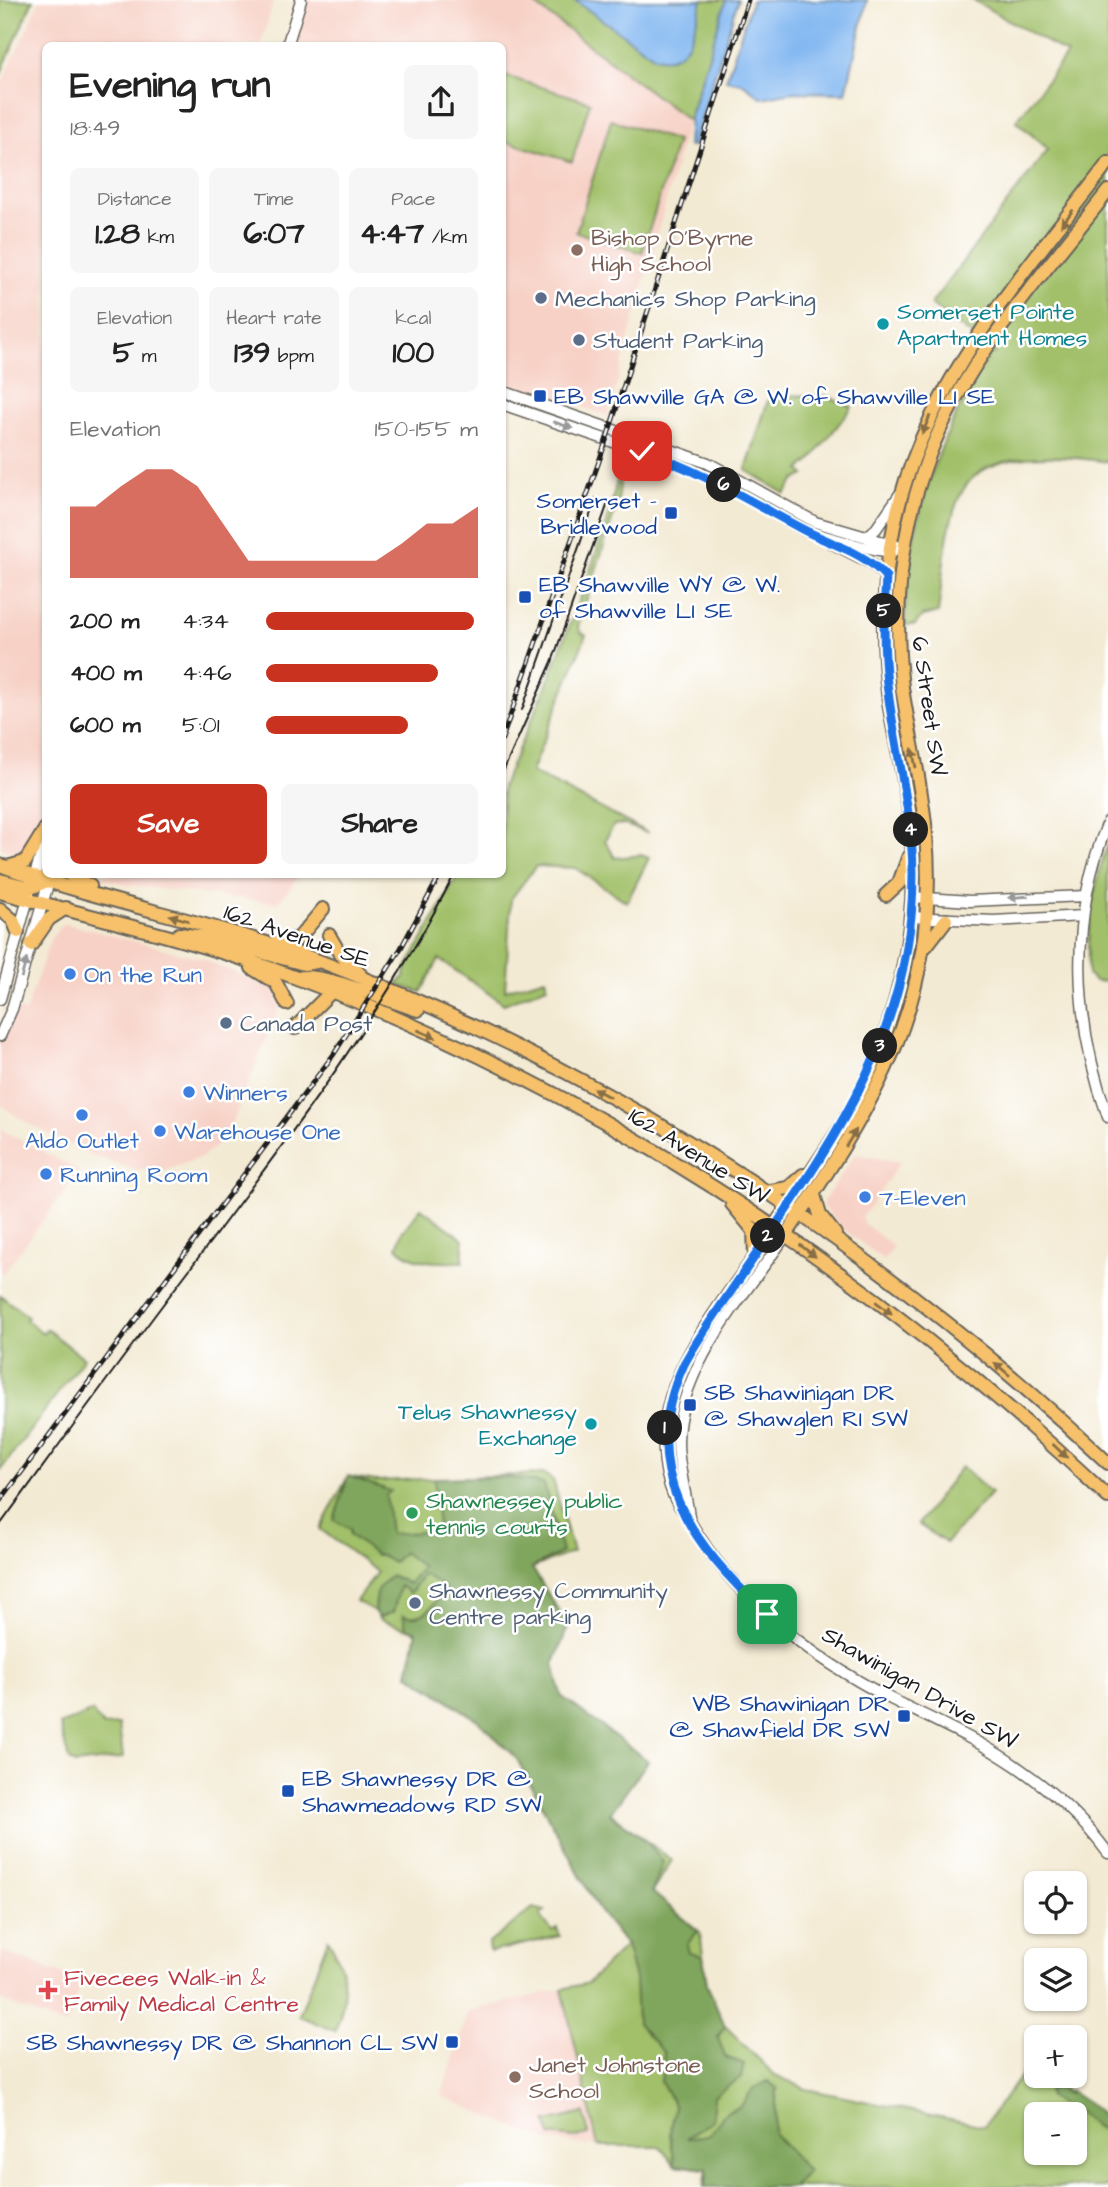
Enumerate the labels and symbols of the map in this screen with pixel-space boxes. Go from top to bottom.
one-way arrow [1060,208,1074,227]
place label: Bishop O'Byrne High School [591,222,753,281]
marker: Bishop O'Byrne High School [569,242,585,258]
place label: Mechanics Shop Parking [555,283,816,316]
marker: Mechanics Shop Parking [533,290,549,306]
place label: Somerset Pointe Apartment Homes [897,296,1087,354]
marker: Somerset Pointe Apartment Homes [875,316,891,332]
place label: Student Parking [593,325,763,358]
marker: Student Parking [571,332,587,348]
place label: EB Shawville GA @ W. of Shawville LI SE [554,381,995,413]
marker: EB Shawville GA @ W. of Shawville LI SE [532,388,548,404]
one-way arrow [920,415,931,436]
one-way arrow [552,420,573,431]
pin [612,421,672,481]
pin: 6 [706,468,742,503]
place label: Somerset - Bridlewood [537,485,657,543]
marker: Somerset - Bridlewood [663,505,679,521]
place label: EB Shawville WY @ W. of Shawville LI SE [539,569,780,627]
marker: EB Shawville WY @ W. of Shawville LI SE [517,589,533,605]
pin: 5 [866,594,902,628]
street label: 6 Street SW [903,634,955,778]
one-way arrow [909,747,920,769]
pin: 4 [894,812,928,848]
one-way arrow [1007,892,1029,903]
street label: 162 Avenue SE [220,896,374,976]
one-way arrow [168,913,189,923]
one-way arrow [20,957,30,978]
place label: On the Run [84,959,202,991]
marker: On the Run [62,966,78,982]
place label: Canada Post [240,1008,373,1040]
marker: Canada Post [218,1015,234,1031]
pin: 3 [862,1028,898,1064]
one-way arrow [417,1029,438,1040]
place label: Winners [203,1077,288,1109]
marker: Winners [181,1084,197,1100]
one-way arrow [591,1087,611,1099]
street label: 162 Avenue SW [622,1100,775,1212]
marker: Aldo Outlet [74,1107,90,1123]
place label: Warehouse One [174,1116,341,1148]
marker: Warehouse One [152,1123,168,1139]
place label: Aldo Outlet [25,1125,140,1157]
one-way arrow [844,1128,857,1147]
place label: Running Room [60,1159,207,1192]
marker: Running Room [38,1166,54,1182]
place label: 7-Eleven [879,1182,966,1214]
marker: 7-Eleven [857,1189,873,1205]
pin: 2 [750,1218,786,1254]
one-way arrow [798,1244,817,1258]
one-way arrow [875,1300,893,1314]
one-way arrow [993,1361,1011,1377]
place label: SB Shawinigan DR @ Shawglen RI SW [704,1377,908,1436]
place label: Telus Shawnessy Exchange [398,1396,577,1455]
marker: SB Shawinigan DR @ Shawglen RI SW [682,1397,698,1413]
pin: 1 [648,1410,682,1446]
marker: Telus Shawnessy Exchange [583,1416,599,1432]
one-way arrow [1051,1443,1068,1459]
place label: Shawnessey public tennis courts [426,1485,623,1543]
marker: Shawnessey public tennis courts [404,1505,420,1521]
place label: Shawnessy Community Centre parking [429,1575,668,1634]
pin [737,1584,797,1644]
marker: Shawnessy Community Centre parking [407,1595,423,1611]
street label: Shawinigan Drive SW [816,1619,1023,1758]
place label: WB Shawinigan DR @ Shawfield DR SW [669,1688,890,1746]
marker: WB Shawinigan DR @ Shawfield DR SW [896,1708,912,1724]
place label: EB Shawnessy DR @ Shawmeadows RD SW [302,1763,542,1821]
marker: EB Shawnessy DR @ Shawmeadows RD SW [280,1783,296,1799]
place label: Fivecees Walk-in & Family Medical Centre [64,1962,299,2021]
marker: Fivecees Walk-in & Family Medical Centre [38,1980,58,2000]
place label: SB Shawnessy DR @ Shannon CL SW [26,2027,438,2060]
marker: SB Shawnessy DR @ Shannon CL SW [444,2034,460,2050]
place label: Janet Johnstone School [529,2049,701,2107]
marker: Janet Johnstone School [507,2069,523,2085]

